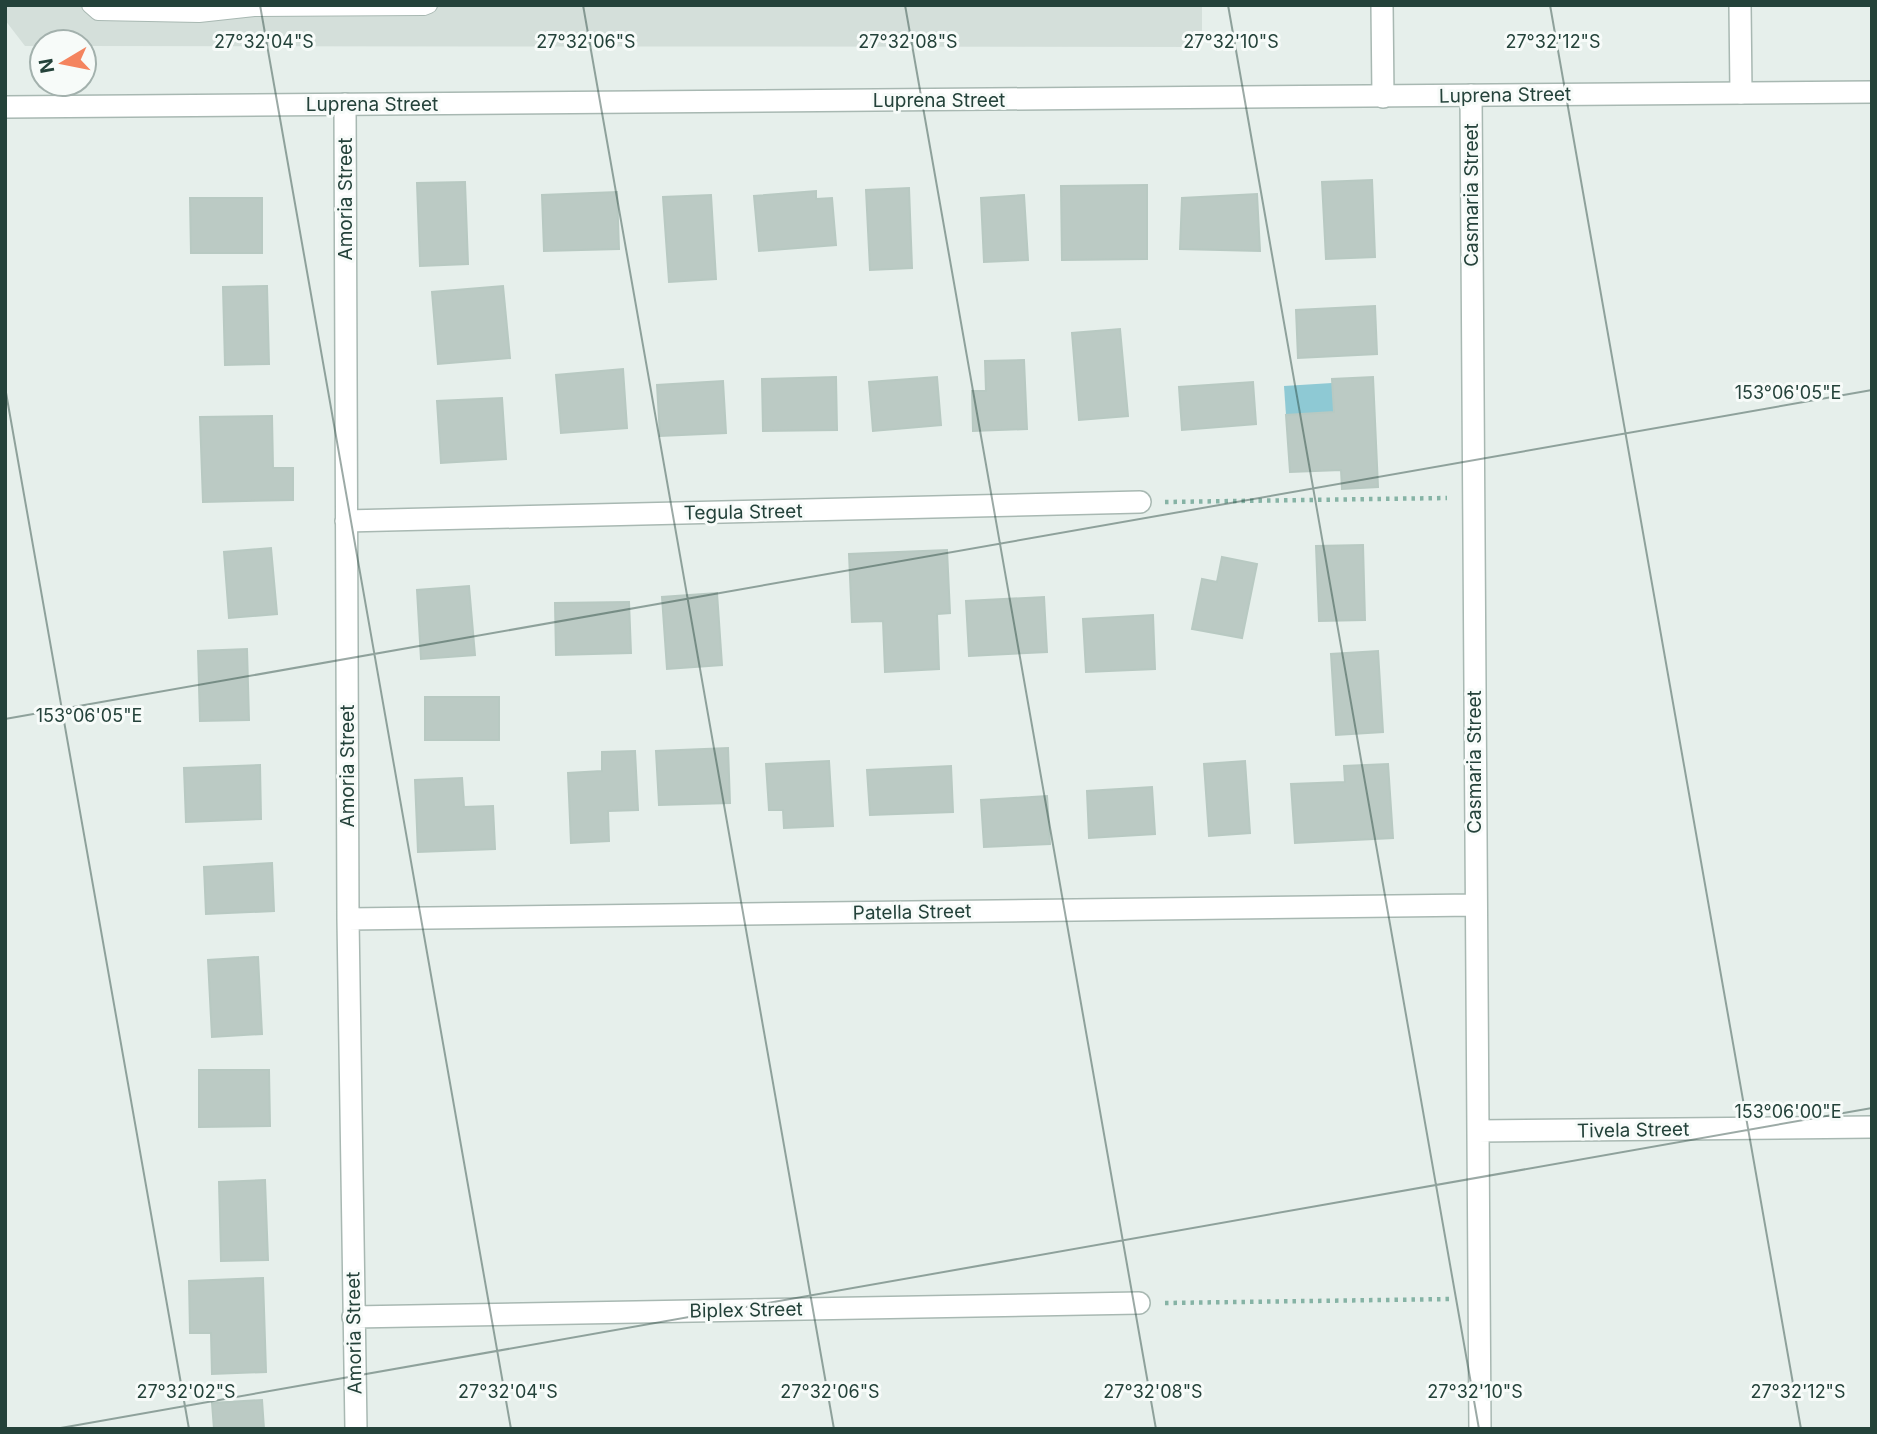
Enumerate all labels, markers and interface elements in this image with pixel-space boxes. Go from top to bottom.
north arrow [28,28,98,98]
text: 27°32'04"S [214,31,314,52]
text: 27°32'06"S [536,31,636,52]
text: 27°32'08"S [858,31,958,52]
text: 27°32'10"S [1183,31,1279,52]
text: 27°32'12"S [1505,31,1601,52]
text: N [34,57,59,75]
street label: Luprena Street [1439,82,1571,108]
street label: Luprena Street [873,89,1005,112]
street label: Luprena Street [306,93,438,116]
street label: Casmaria Street [1460,123,1483,267]
street label: Amoria Street [334,138,357,260]
text: 153°06'05"E [1735,382,1841,403]
street label: Tegula Street [683,499,803,525]
street label: Casmaria Street [1463,690,1486,834]
text: 153°06'05"E [36,705,142,726]
street label: Amoria Street [336,705,359,827]
street label: Patella Street [852,899,972,925]
text: 153°06'00"E [1734,1101,1842,1122]
street label: Tivela Street [1577,1118,1689,1142]
street label: Amoria Street [341,1271,367,1395]
street label: Biplex Street [689,1298,803,1322]
text: 27°32'02"S [136,1381,236,1402]
text: 27°32'04"S [458,1381,558,1402]
text: 27°32'06"S [780,1381,880,1402]
text: 27°32'08"S [1103,1381,1203,1402]
text: 27°32'10"S [1427,1381,1523,1402]
text: 27°32'12"S [1750,1381,1846,1402]

